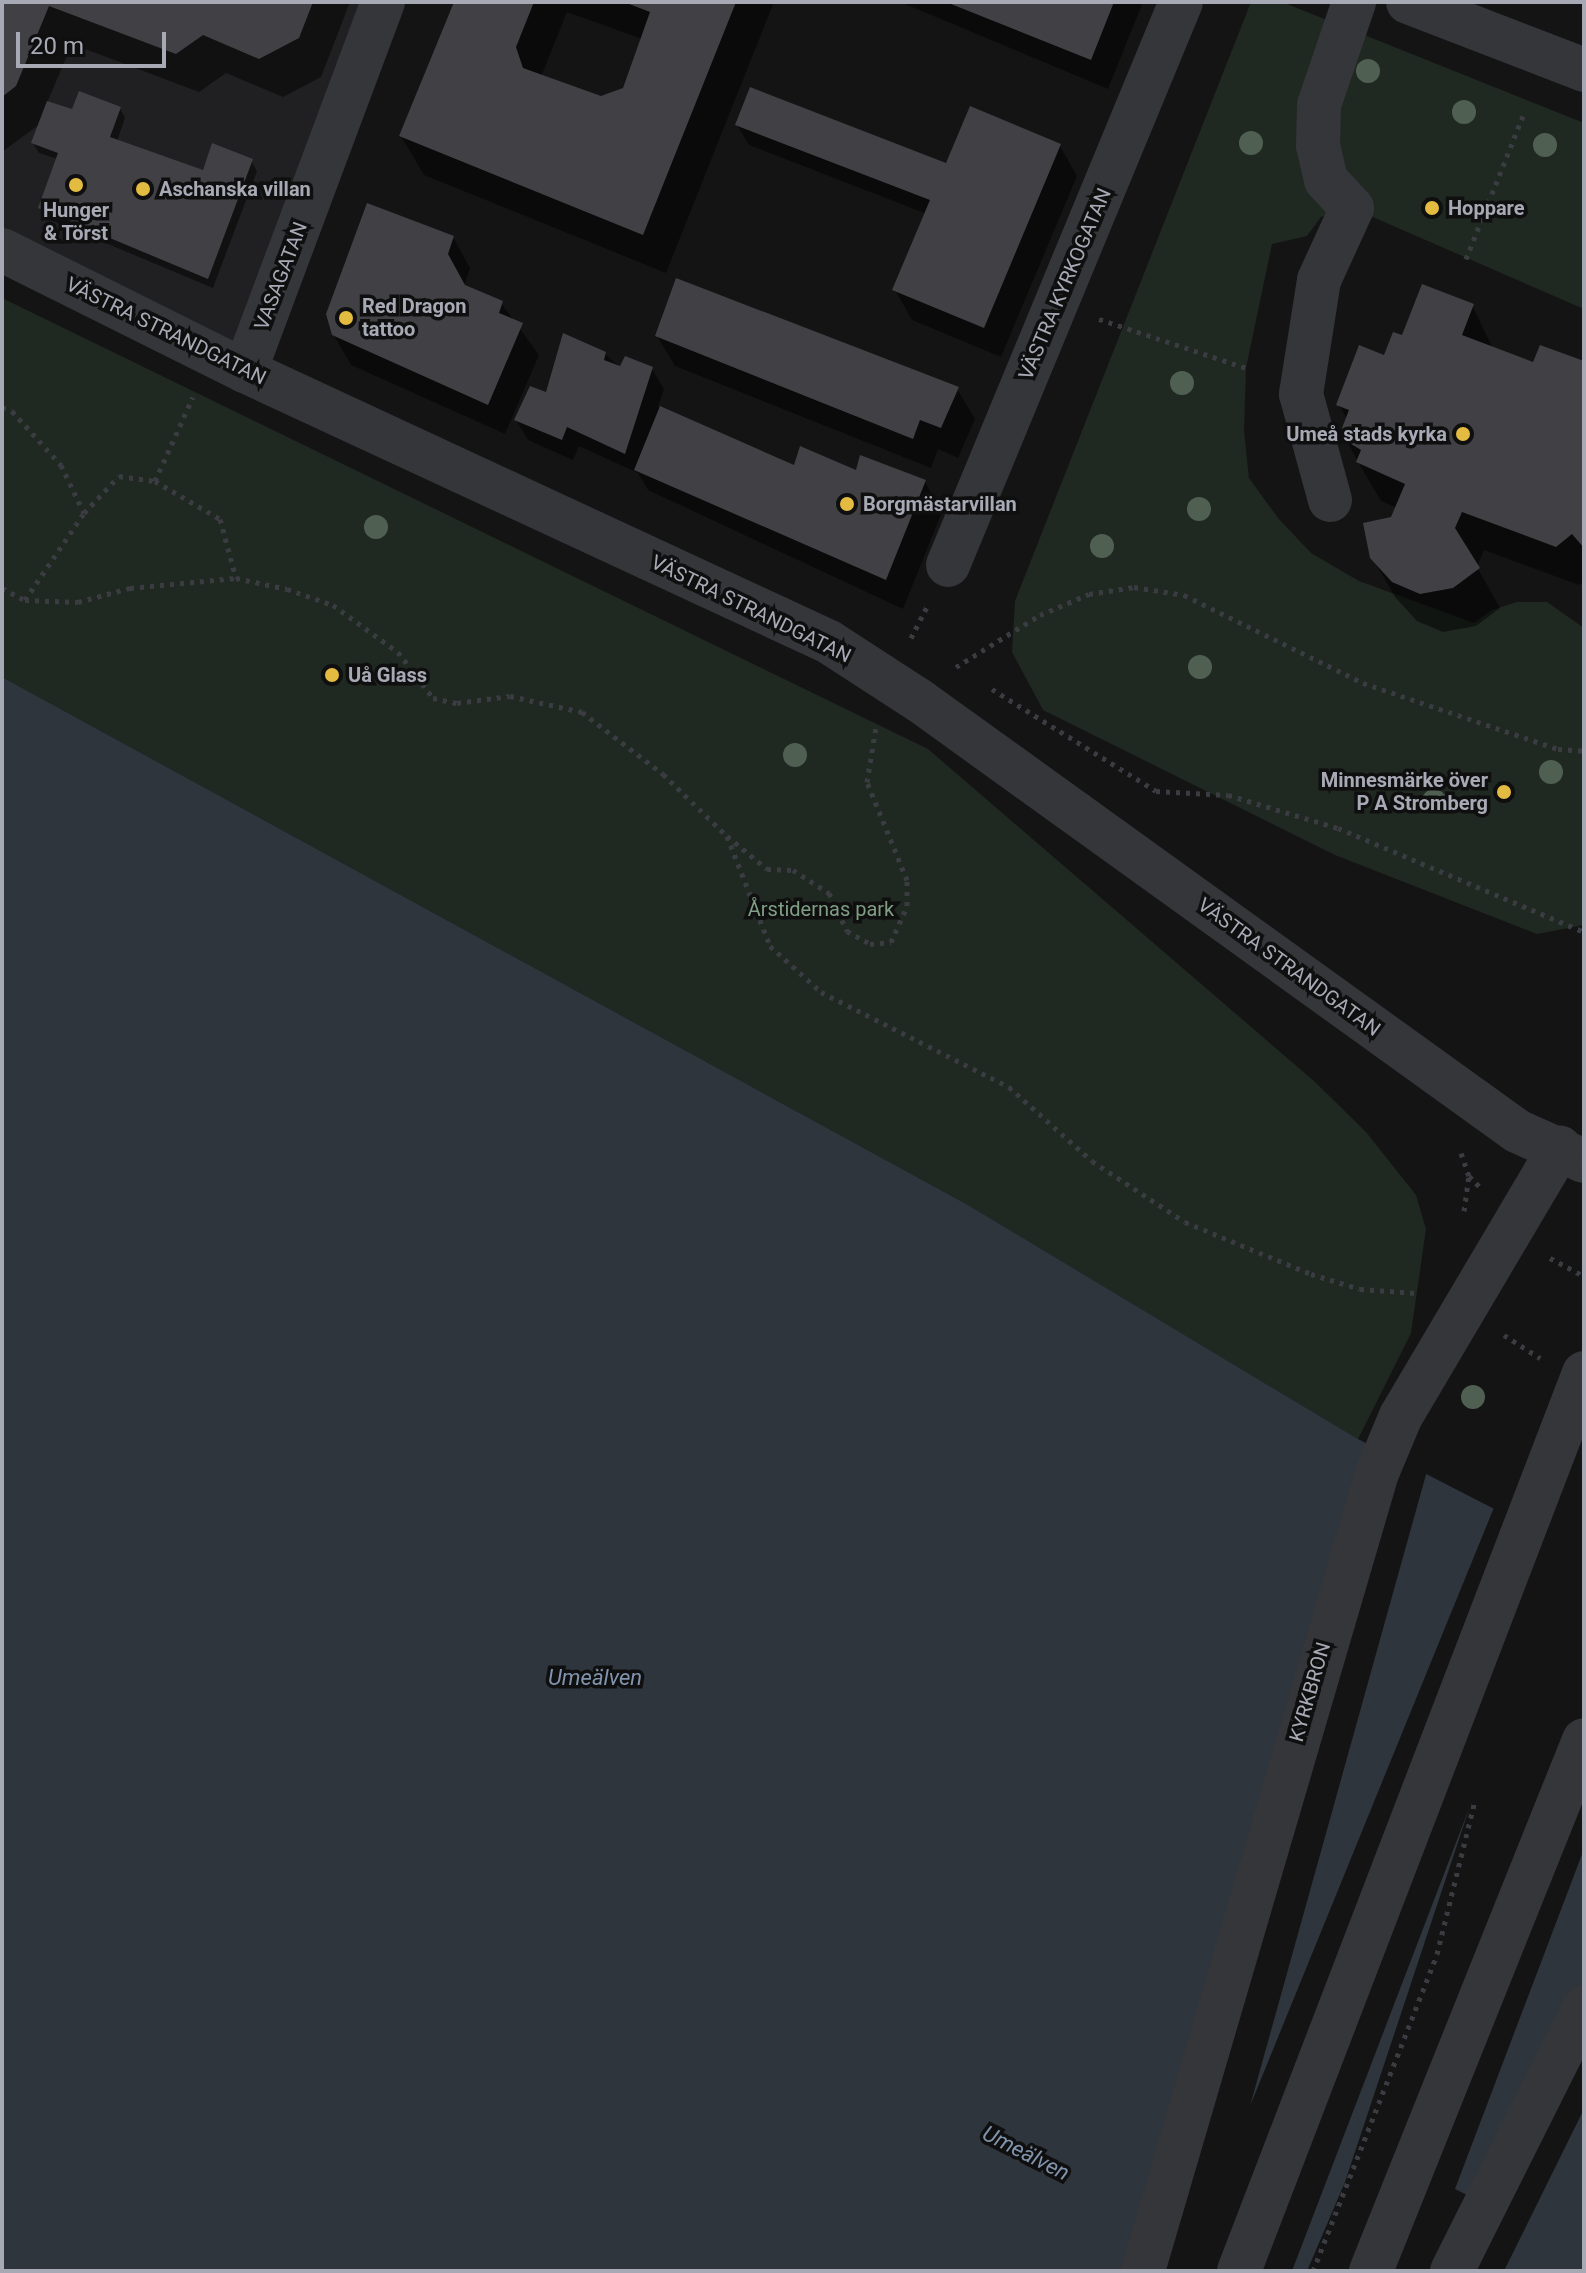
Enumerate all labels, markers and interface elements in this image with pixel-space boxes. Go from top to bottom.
scale bar [20,16,170,66]
text: 20 m [30,32,84,60]
marker: Hunger & Törst [67,176,85,194]
place label: Aschanska villan [159,177,311,201]
marker: Aschanska villan [134,180,152,198]
street label: VÄSTRA KYRKOGATAN [1014,185,1116,383]
place label: Hoppare [1448,196,1525,220]
place label: Hunger & Törst [43,198,109,245]
marker: Hoppare [1423,199,1441,217]
street label: VASAGATAN [249,219,313,333]
street label: VÄSTRA STRANDGATAN [62,272,270,390]
place label: Red Dragon tattoo [362,294,466,341]
marker: Red Dragon tattoo [337,309,355,327]
place label: Umeå stads kyrka [1286,422,1447,446]
marker: Umeå stads kyrka [1454,425,1472,443]
place label: Borgmästarvillan [863,492,1017,516]
marker: Borgmästarvillan [838,495,856,513]
street label: VÄSTRA STRANDGATAN [647,550,855,668]
place label: Uå Glass [348,663,427,687]
marker: Uå Glass [323,666,341,684]
place label: Minnesmärke över P A Stromberg [1321,768,1488,815]
marker: Minnesmärke över P A Stromberg [1495,783,1513,801]
street label: VÄSTRA STRANDGATAN [1193,893,1385,1041]
park label: Årstidernas park [748,897,894,921]
street label: KYRKBRON [1284,1640,1336,1744]
water label: Umeälven [548,1665,642,1691]
water label: Umeälven [978,2120,1074,2186]

